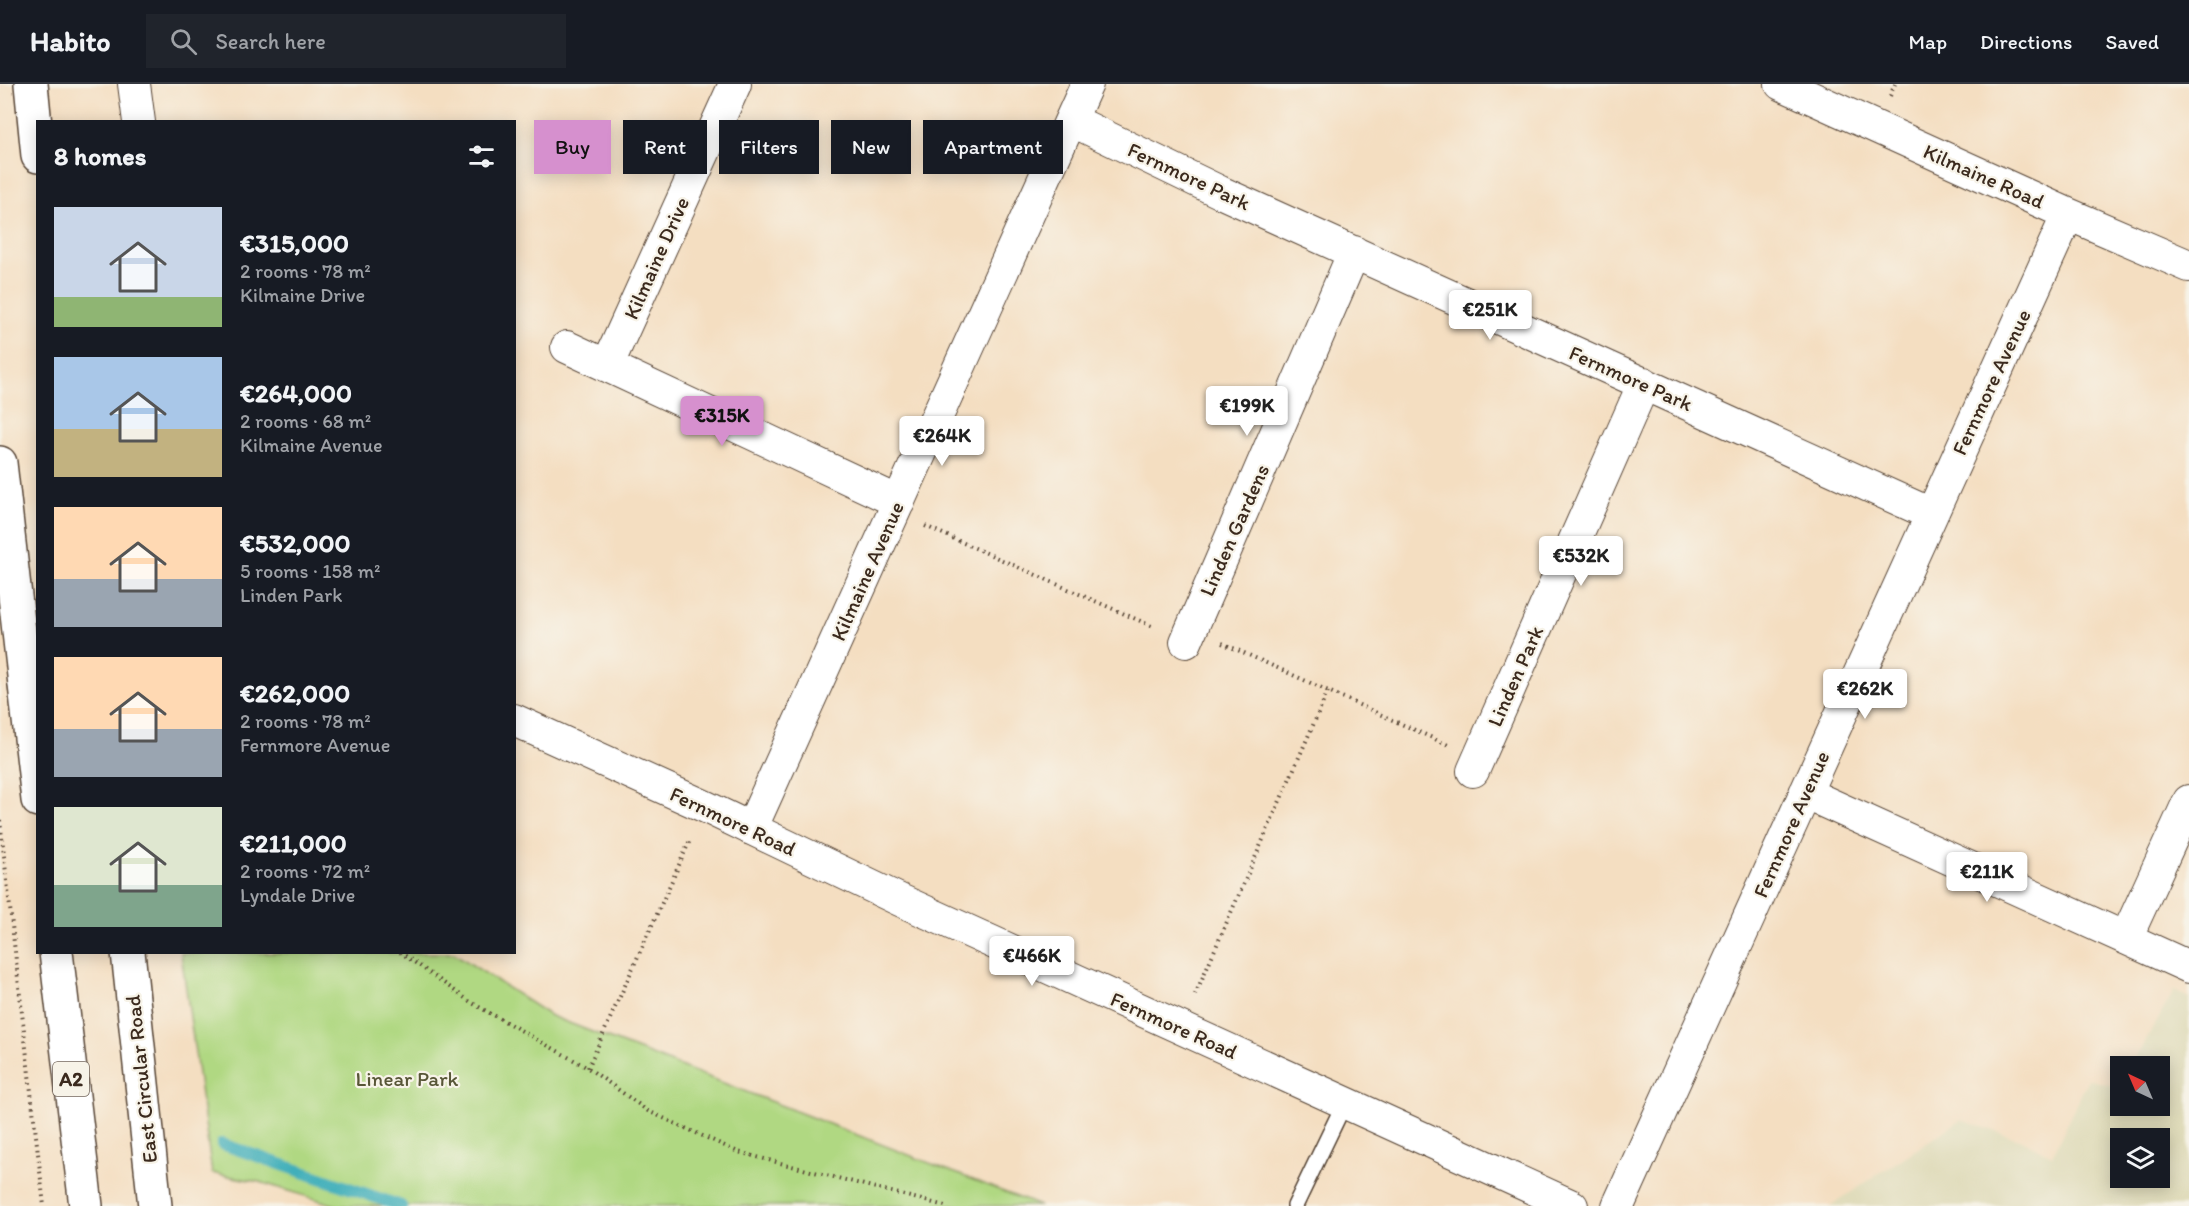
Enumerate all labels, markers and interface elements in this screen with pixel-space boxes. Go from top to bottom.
search box [146,14,566,68]
text: Habito [30,24,110,58]
icon: search [167,25,200,58]
text: Search here [215,28,326,55]
text: Map [1909,29,1947,54]
text: Directions [1980,29,2072,54]
text: Saved [2105,29,2159,54]
chip: Buy [534,120,611,174]
chip: Rent [623,120,707,174]
chip: Filters [719,120,819,174]
chip: New [831,120,911,174]
chip: Apartment [923,120,1063,174]
street label: Fernmore Park [1124,137,1254,215]
street label: Kilmaine Road [1920,138,2049,214]
text: 8 homes [54,140,146,172]
icon: filters [465,140,498,173]
street label: Kilmaine Drive [618,193,694,323]
text: €315,000 [240,227,349,259]
icon: home [102,231,174,303]
text: 2 rooms · 78 m² [240,259,371,283]
text: Kilmaine Drive [240,283,365,307]
pin: €251K [1448,290,1532,341]
text: €251K [1463,297,1517,321]
street label: Fernmore Avenue [1946,305,2036,459]
street label: Fernmore Park [1566,340,1697,416]
text: €264,000 [240,377,352,409]
icon: home [102,381,174,453]
pin: €199K [1205,386,1289,437]
text: €199K [1220,393,1274,417]
pin: €315K [680,396,764,447]
text: €315K [695,403,749,427]
text: 2 rooms · 68 m² [240,409,371,433]
pin: €264K [900,416,984,467]
text: €264K [913,423,971,447]
text: Kilmaine Avenue [240,433,383,457]
street label: Linden Gardens [1194,460,1274,600]
street label: Kilmaine Avenue [825,498,909,644]
text: €532,000 [240,527,351,559]
icon: home [102,531,174,603]
pin: €532K [1539,536,1623,587]
text: €532K [1553,543,1609,567]
text: 5 rooms · 158 m² [240,559,381,583]
text: Linden Park [240,583,343,607]
street label: Linden Park [1482,621,1548,730]
pin: €262K [1823,669,1907,720]
text: €262K [1837,676,1893,700]
text: €262,000 [240,677,350,709]
icon: home [102,681,174,753]
text: 2 rooms · 78 m² [240,709,371,733]
text: Fernmore Avenue [240,733,390,757]
street label: Fernmore Avenue [1747,747,1835,901]
street label: Fernmore Road [666,781,800,861]
text: €211,000 [240,827,347,859]
icon: home [102,831,174,903]
pin: €211K [1945,852,2029,903]
text: 2 rooms · 72 m² [240,859,370,883]
text: €211K [1960,859,2014,883]
text: Lyndale Drive [240,883,355,907]
pin: €466K [990,936,1074,987]
text: €466K [1003,943,1061,967]
street label: Fernmore Road [1107,986,1241,1064]
street label: East Circular Road [120,993,162,1164]
north arrow [2110,1056,2170,1116]
map controls [2110,1056,2170,1188]
road number: A2 [53,1062,89,1096]
park label: Linear Park [356,1066,459,1091]
button: layers [2110,1128,2170,1188]

